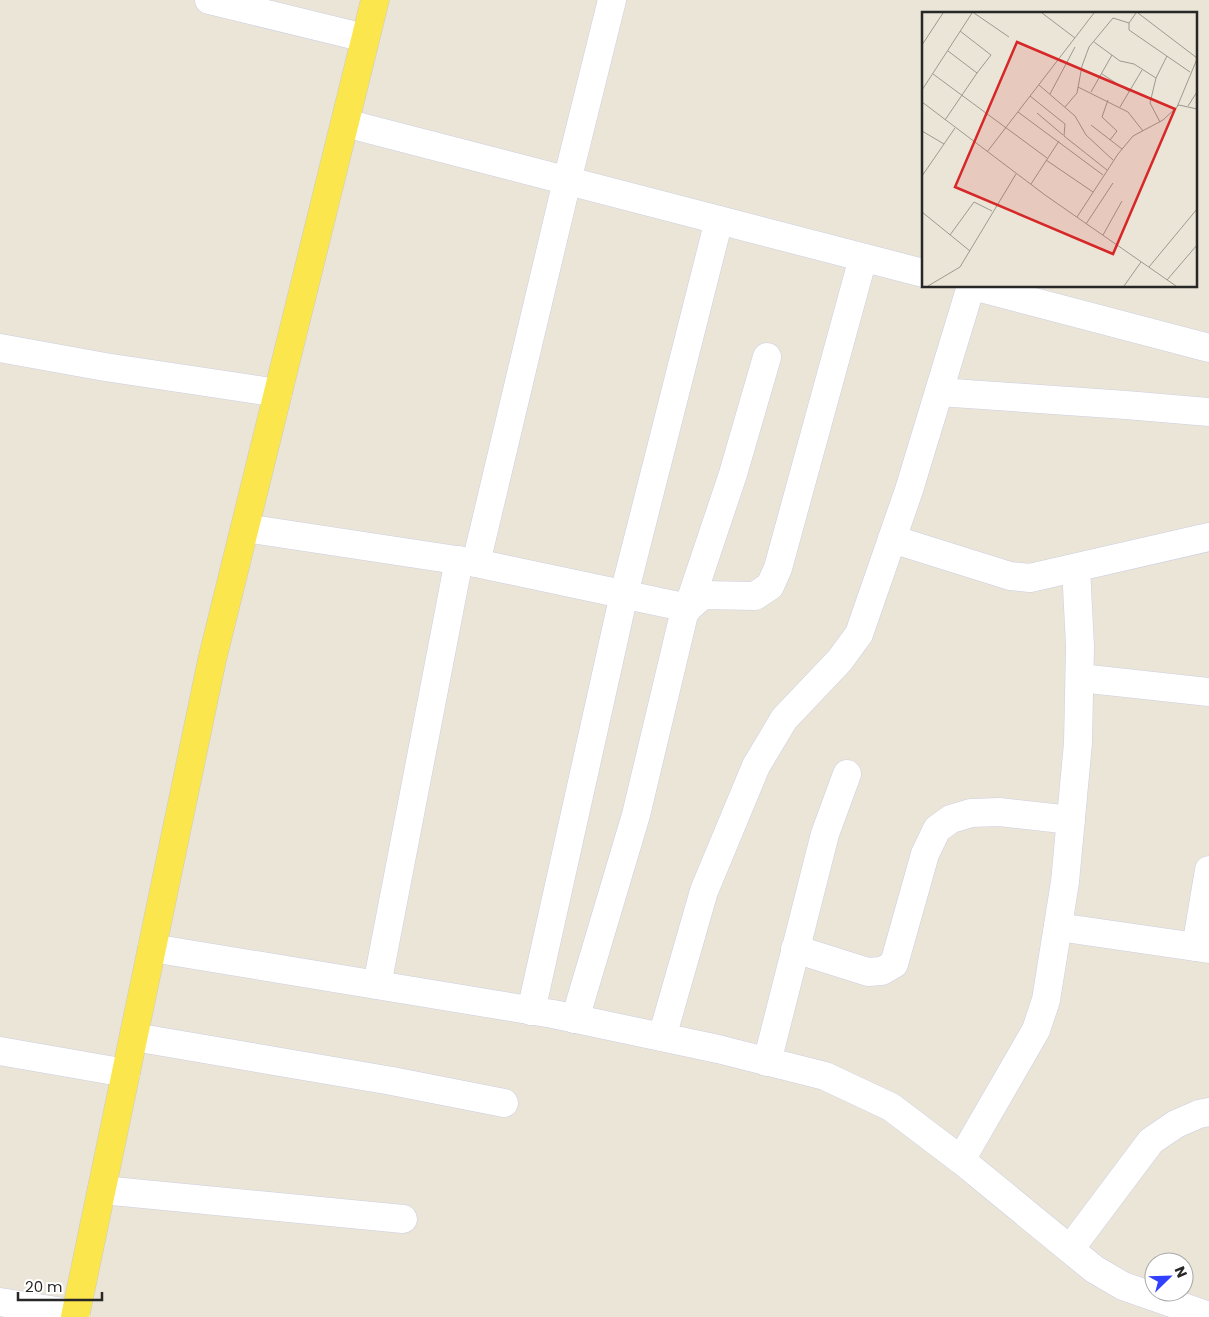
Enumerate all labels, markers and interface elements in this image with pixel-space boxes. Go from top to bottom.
inset map [922,12,1196,288]
north arrow [1144,1252,1194,1302]
text: N [1170,1263,1192,1281]
scale bar [18,1270,101,1302]
text: 20 m [25,1276,63,1297]

